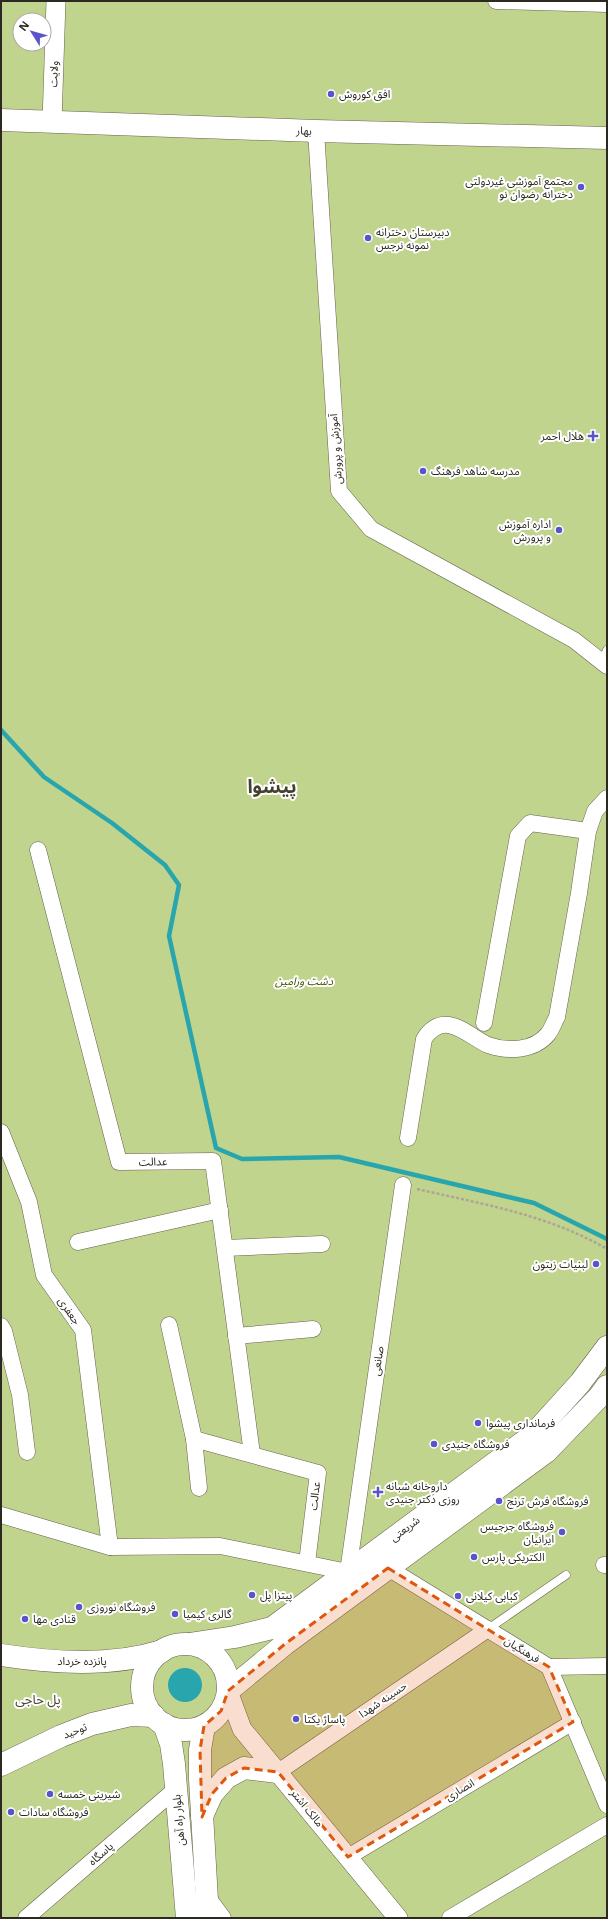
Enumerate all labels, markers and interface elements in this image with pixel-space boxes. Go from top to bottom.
north arrow [12,12,52,52]
text: N [13,16,36,37]
street label: ولایت [42,60,66,88]
place label: افق کوروش [339,83,390,106]
marker: افق کوروش [326,89,336,99]
street label: بهار [295,119,312,143]
place label: مجتمع آموزشی غیردولتی دخترانه رضوان نو [465,170,573,206]
marker: مجتمع آموزشی غیردولتی دخترانه رضوان نو [576,182,586,192]
place label: دبیرستان دخترانه نمونه نرجس [376,221,450,257]
marker: دبیرستان دخترانه نمونه نرجس [363,233,373,243]
street label: آموزش و پرورش [322,412,350,485]
place label: هلال احمر [540,425,584,448]
marker: هلال احمر [587,430,599,442]
place label: مدرسه شاهد فرهنگ [431,460,520,483]
marker: مدرسه شاهد فرهنگ [418,466,428,476]
place label: اداره آموزش و پرورش [499,513,551,549]
marker: اداره آموزش و پرورش [554,525,564,535]
district label: پیشوا [247,767,297,807]
park label: دشت ورامین [275,970,334,993]
street label: عدالت [138,1150,168,1174]
place label: لبنیات زیتون [533,1253,588,1276]
marker: لبنیات زیتون [591,1259,601,1269]
street label: جعفری [51,1292,87,1330]
street label: صانعی [365,1345,391,1377]
place label: فرمانداری پیشوا [486,1412,555,1435]
marker: فرمانداری پیشوا [473,1418,483,1428]
place label: فروشگاه جنیدی [442,1433,510,1456]
marker: فروشگاه جنیدی [429,1439,439,1449]
place label: داروخانه شبانه روزی دکتر جنیدی [386,1475,460,1511]
street label: عدالت [302,1480,328,1512]
marker: داروخانه شبانه روزی دکتر جنیدی [373,1487,383,1497]
place label: فروشگاه فرش ترنج [507,1490,589,1513]
marker: فروشگاه فرش ترنج [494,1496,504,1506]
street label: شریعتی [385,1509,426,1548]
place label: فروشگاه جرجیس ایرانیان [480,1515,554,1551]
marker: فروشگاه جرجیس ایرانیان [557,1527,567,1537]
place label: الکتریکی پارس [482,1546,545,1569]
marker: الکتریکی پارس [469,1552,479,1562]
place label: پیتزا پل [260,1584,292,1607]
place label: کبابی کیلانی [466,1585,518,1608]
marker: پیتزا پل [247,1590,257,1600]
marker: کبابی کیلانی [453,1591,463,1601]
place label: فروشگاه نوروزی [87,1596,156,1619]
marker: فروشگاه نوروزی [74,1602,84,1612]
place label: گالری کیمیا [183,1603,232,1626]
place label: قنادی مها [33,1608,76,1631]
marker: گالری کیمیا [170,1609,180,1619]
marker: قنادی مها [20,1614,30,1624]
street label: فرهنگیان [499,1630,545,1670]
street label: پانزده خرداد [57,1650,107,1673]
street label: حسینه شهدا [354,1675,412,1725]
district label: پل حاجی [15,1686,61,1714]
place label: پاساژ یکتا [304,1708,345,1731]
marker: پاساژ یکتا [291,1714,301,1724]
street label: توحید [59,1716,91,1746]
street label: انصاری [441,1772,479,1808]
street label: مالک اشتر [283,1782,330,1833]
place label: شیرینی خمسه [58,1783,121,1806]
marker: شیرینی خمسه [45,1789,55,1799]
street label: بلوار راه آهن [165,1793,193,1847]
place label: فروشگاه سادات [19,1801,89,1824]
marker: فروشگاه سادات [6,1807,16,1817]
street label: پاسگاه [83,1836,119,1872]

